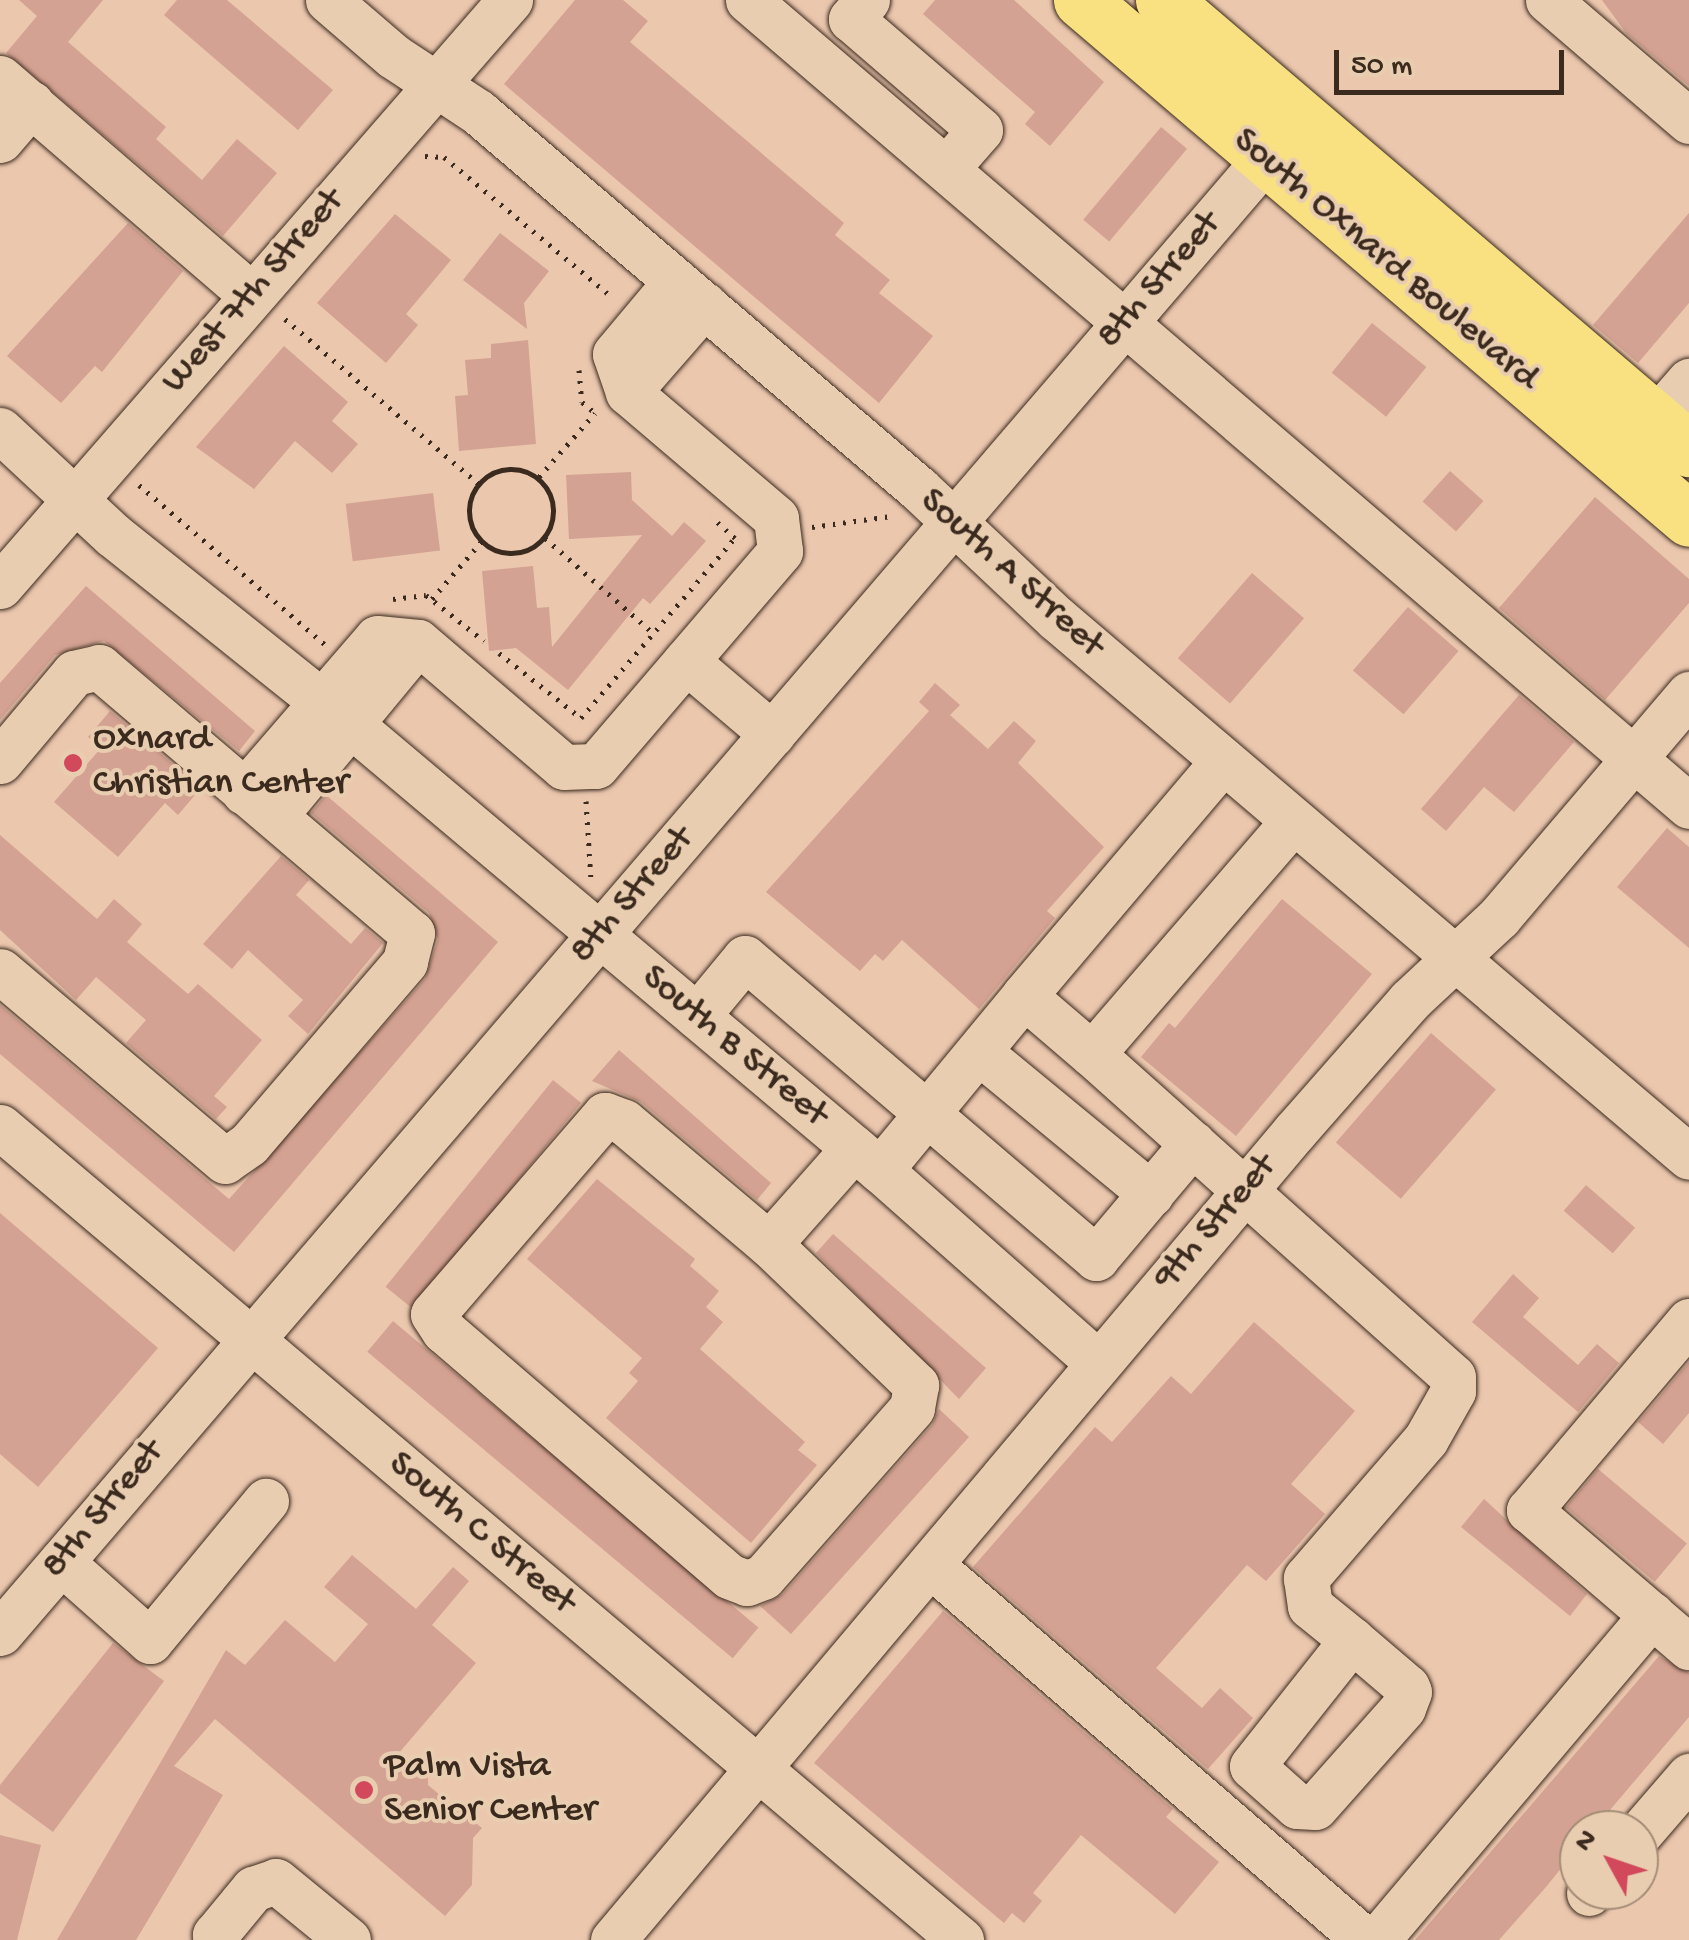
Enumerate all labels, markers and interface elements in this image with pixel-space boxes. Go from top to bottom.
scale bar [1339,30,1569,92]
text: 50 m [1351,50,1412,85]
street label: South Oxnard Boulevard [1223,119,1547,401]
street label: West 7th Street [153,180,355,404]
street label: 8th Street [1088,203,1232,359]
street label: South A Street [909,479,1113,669]
place label: Oxnard Christian Center [93,718,348,808]
marker: Oxnard Christian Center [62,752,84,774]
street label: 8th Street [561,818,705,974]
street label: South B Street [631,956,837,1138]
street label: 9th Street [1145,1146,1287,1300]
street label: 8th Street [33,1431,175,1589]
street label: South C Street [378,1442,584,1626]
place label: Palm Vista Senior Center [384,1745,597,1835]
marker: Palm Vista Senior Center [353,1779,375,1801]
north arrow [1559,1810,1659,1910]
text: N [1569,1824,1606,1859]

